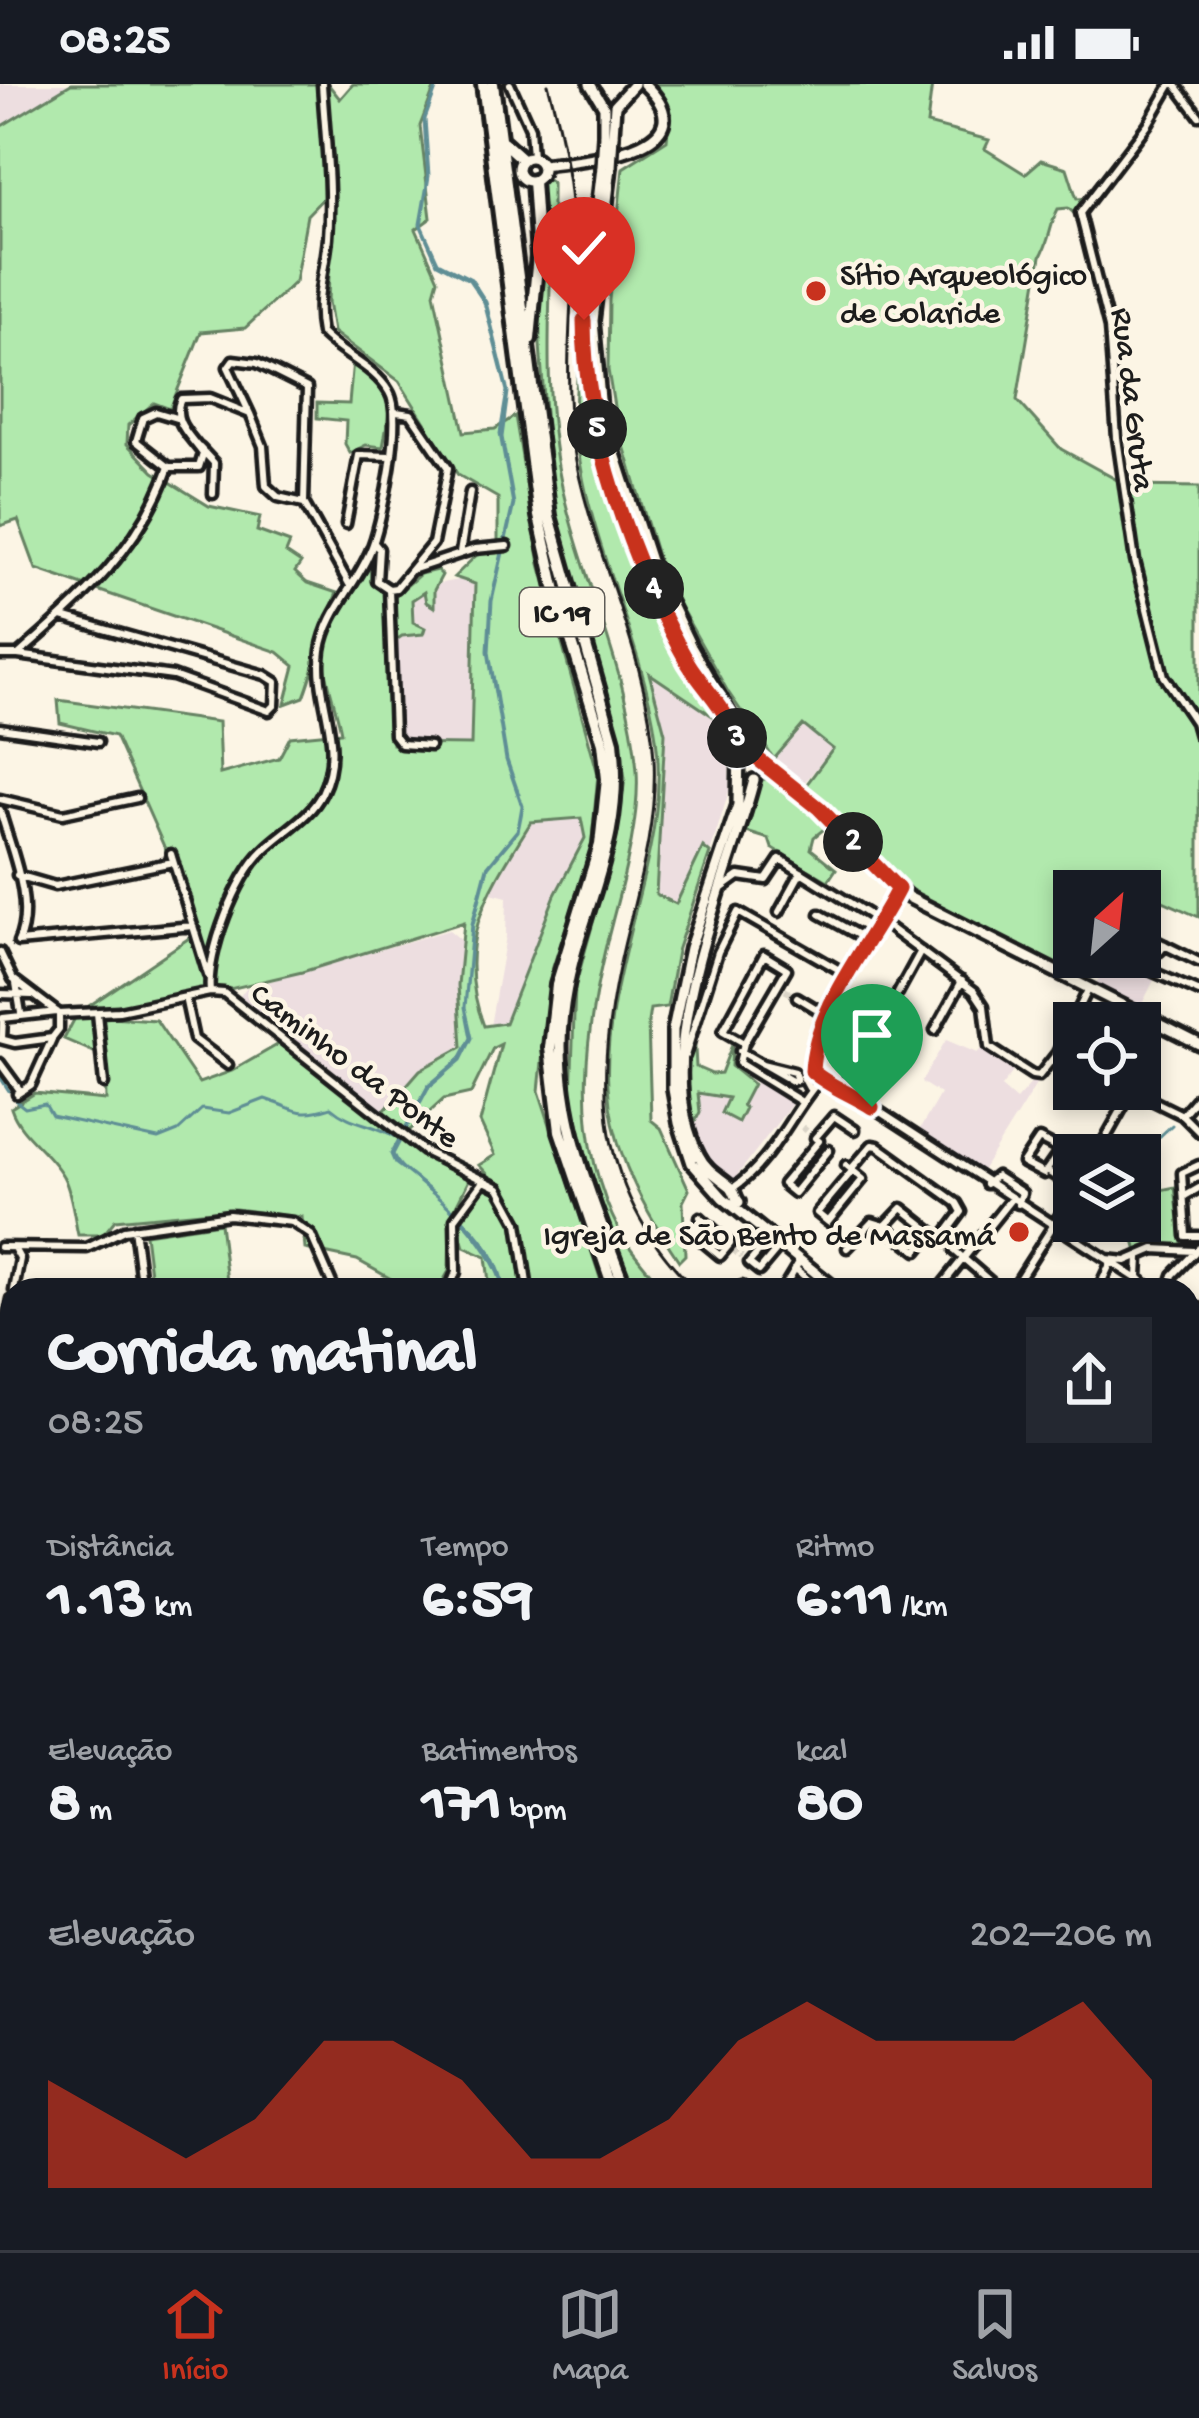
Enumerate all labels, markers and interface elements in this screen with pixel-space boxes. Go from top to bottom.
text: 08:25 [60,16,170,69]
pin [533,197,635,320]
icon: check [551,215,617,281]
place label: Sítio Arqueológico de Colaride [840,259,1087,335]
marker: Sítio Arqueológico de Colaride [803,278,829,304]
street label: Rua da Gruta [1100,306,1160,495]
pin: 5 [567,399,627,459]
text: 5 [588,410,606,448]
pin: 4 [624,559,684,619]
text: 4 [646,570,662,608]
road number: IC 19 [520,588,604,636]
pin: 3 [707,708,767,768]
text: 3 [728,719,746,757]
pin: 2 [823,812,883,872]
text: 2 [845,823,861,861]
north arrow [1053,870,1161,978]
map controls [1053,870,1161,1242]
street label: Caminho da Ponte [241,977,466,1159]
pin [821,984,923,1107]
icon: arrive [839,1002,905,1068]
button: locate [1053,1002,1161,1110]
button: layers [1053,1134,1161,1242]
place label: Igreja de São Bento de Massamá [543,1219,997,1257]
marker: Igreja de São Bento de Massamá [1006,1219,1032,1245]
button: share [1026,1317,1152,1443]
text: Corrida matinal [48,1318,477,1396]
text: 08:25 [48,1402,143,1448]
text: Distância [48,1530,173,1568]
text: Tempo [422,1530,509,1568]
text: Ritmo [796,1530,874,1568]
text: 1.13 [48,1568,146,1638]
text: 6:59 [422,1568,533,1638]
text: 6:11 [796,1568,894,1638]
text: km [146,1589,192,1627]
text: /km [894,1589,948,1627]
text: Elevação [48,1734,172,1772]
text: Batimentos [422,1734,577,1772]
text: kcal [796,1734,848,1772]
text: 8 [48,1772,81,1842]
text: 171 [422,1772,502,1842]
text: 80 [796,1772,863,1842]
text: m [81,1793,112,1831]
text: bpm [502,1793,567,1831]
text: Elevação [48,1914,195,1960]
text: 202–206 m [970,1914,1152,1960]
tab: Início [162,2281,228,2391]
tab: Mapa [552,2281,628,2391]
tab: Salvos [952,2281,1037,2391]

